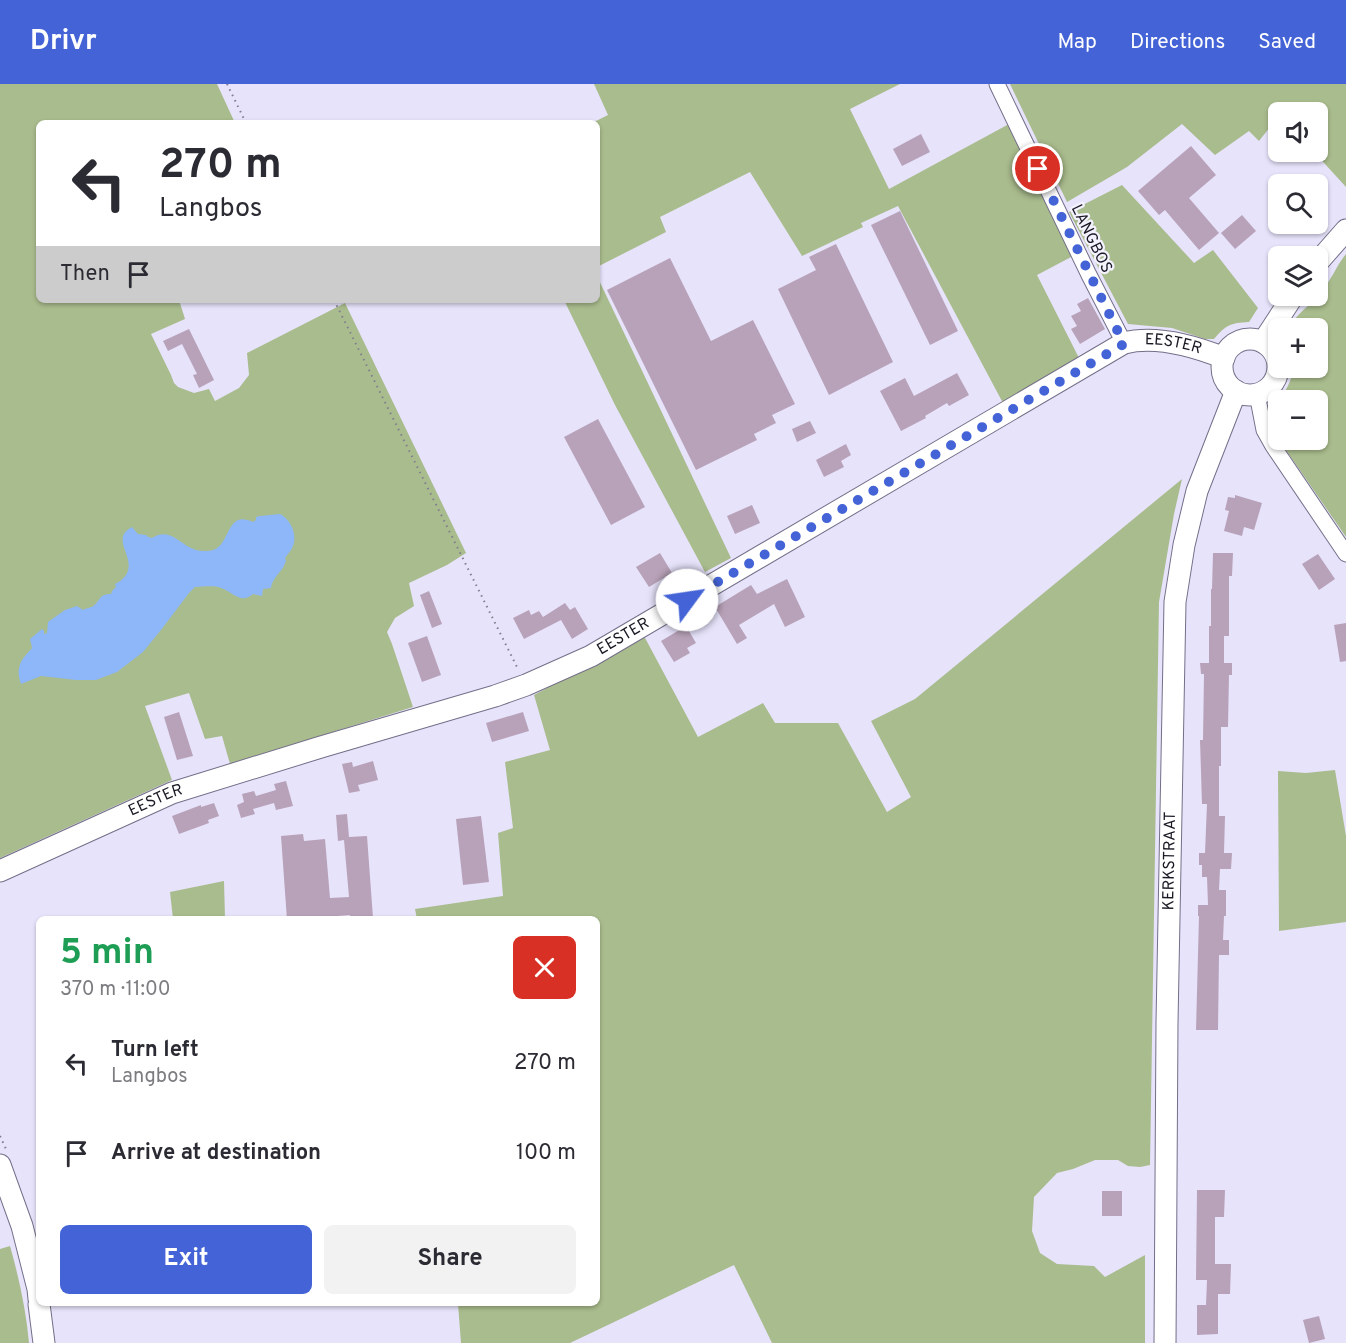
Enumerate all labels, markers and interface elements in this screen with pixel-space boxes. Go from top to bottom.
text: Drivr [30,24,97,60]
text: Map [1057,29,1097,56]
text: Directions [1130,29,1225,56]
text: Saved [1258,29,1316,56]
map controls [1268,102,1328,450]
button: sound [1268,102,1328,162]
text: 270 m [159,140,282,193]
pin [1012,143,1063,194]
icon: left [60,144,138,222]
icon: arrive [1021,152,1054,185]
button: search [1268,174,1328,234]
text: Langbos [159,192,263,226]
street label: LANGBOS [1066,201,1116,277]
button: layers [1268,246,1328,306]
icon: arrive [122,258,155,291]
text: Then [60,261,110,288]
button: + [1268,318,1328,378]
street label: EESTER [1145,330,1204,359]
button: − [1268,390,1328,450]
position arrow [655,568,719,632]
street label: EESTER [594,614,654,660]
street label: EESTER [125,780,185,821]
street label: KERKSTRAAT [1159,811,1181,911]
text: 5 min [60,931,154,977]
button: close [513,936,576,999]
text: 370 m · 11:00 [60,977,171,1003]
text: Turn left [111,1037,199,1064]
icon: left [60,1047,93,1080]
text: 270 m [514,1050,576,1077]
text: Langbos [111,1064,188,1090]
icon: arrive [60,1137,93,1170]
text: Arrive at destination [111,1140,321,1167]
text: 100 m [516,1140,576,1167]
button: Exit [60,1225,312,1294]
button: Share [324,1225,576,1294]

